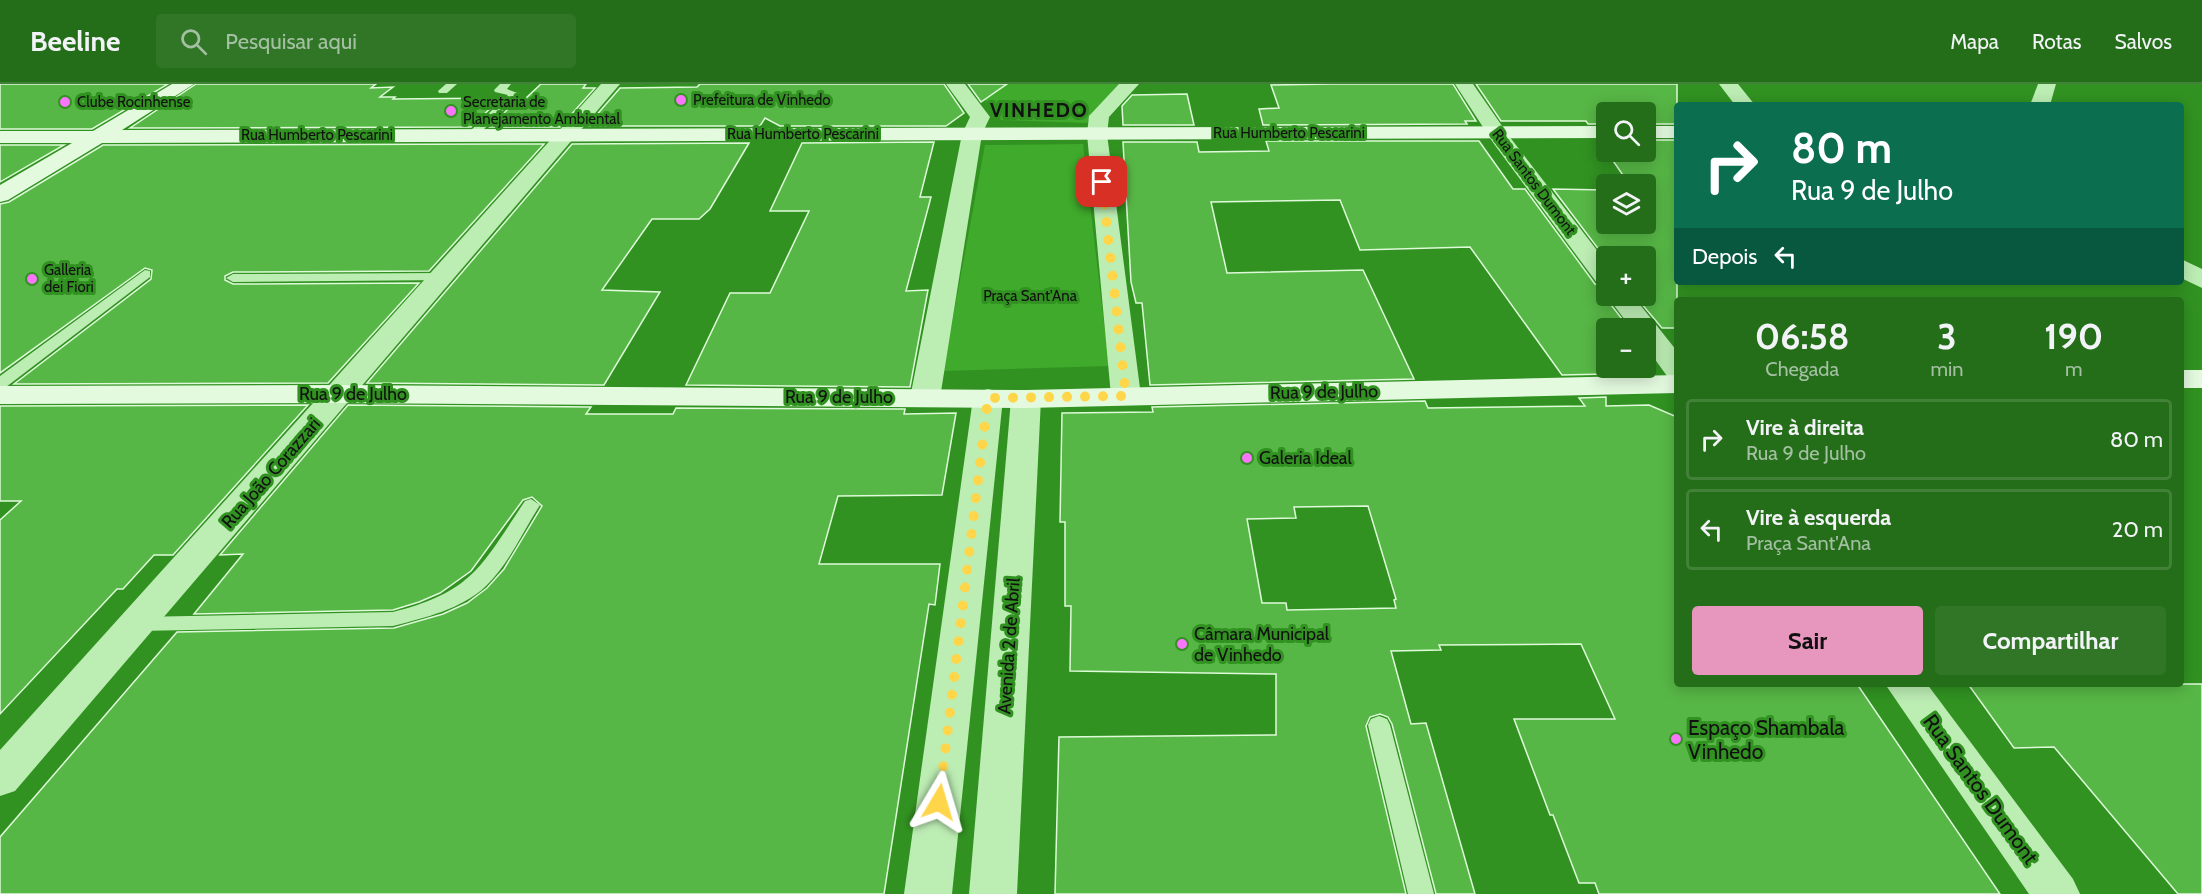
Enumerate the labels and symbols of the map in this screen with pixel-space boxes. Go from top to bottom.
place label: Prefeitura de Vinhedo [693,91,831,109]
place label: Clube Rocinhense [77,93,191,111]
place label: Secretaria de Planejamento Ambiental [463,93,621,128]
marker: Prefeitura de Vinhedo [674,93,688,107]
marker: Clube Rocinhense [58,95,72,109]
district label: VINHEDO [990,98,1088,122]
marker: Secretaria de Planejamento Ambiental [444,104,458,118]
street label: Rua Humberto Pescarini [1213,124,1365,142]
street label: Rua Humberto Pescarini [727,125,879,143]
street label: Rua Humberto Pescarini [241,126,393,144]
street label: Rua Santos Dumont [1488,126,1580,238]
pin [1076,156,1127,207]
place label: Galleria dei Fiori [44,261,94,296]
marker: Galleria dei Fiori [25,272,39,286]
park label: Praça Sant'Ana [983,287,1078,305]
street label: Rua 9 de Julho [1270,380,1378,404]
street label: Rua 9 de Julho [299,383,407,405]
street label: Rua 9 de Julho [785,386,893,408]
street label: Rua João Corazzari [217,413,325,533]
place label: Galeria Ideal [1259,447,1352,469]
marker: Galeria Ideal [1240,451,1254,465]
street label: Avenida 2 de Abril [993,576,1025,715]
place label: Câmara Municipal de Vinhedo [1194,623,1330,666]
marker: Câmara Municipal de Vinhedo [1175,637,1189,651]
street label: Rua Santos Dumont [1918,709,2044,869]
place label: Espaço Shambala Vinhedo [1688,715,1844,764]
marker: Espaço Shambala Vinhedo [1669,732,1683,746]
position arrow [907,770,971,834]

